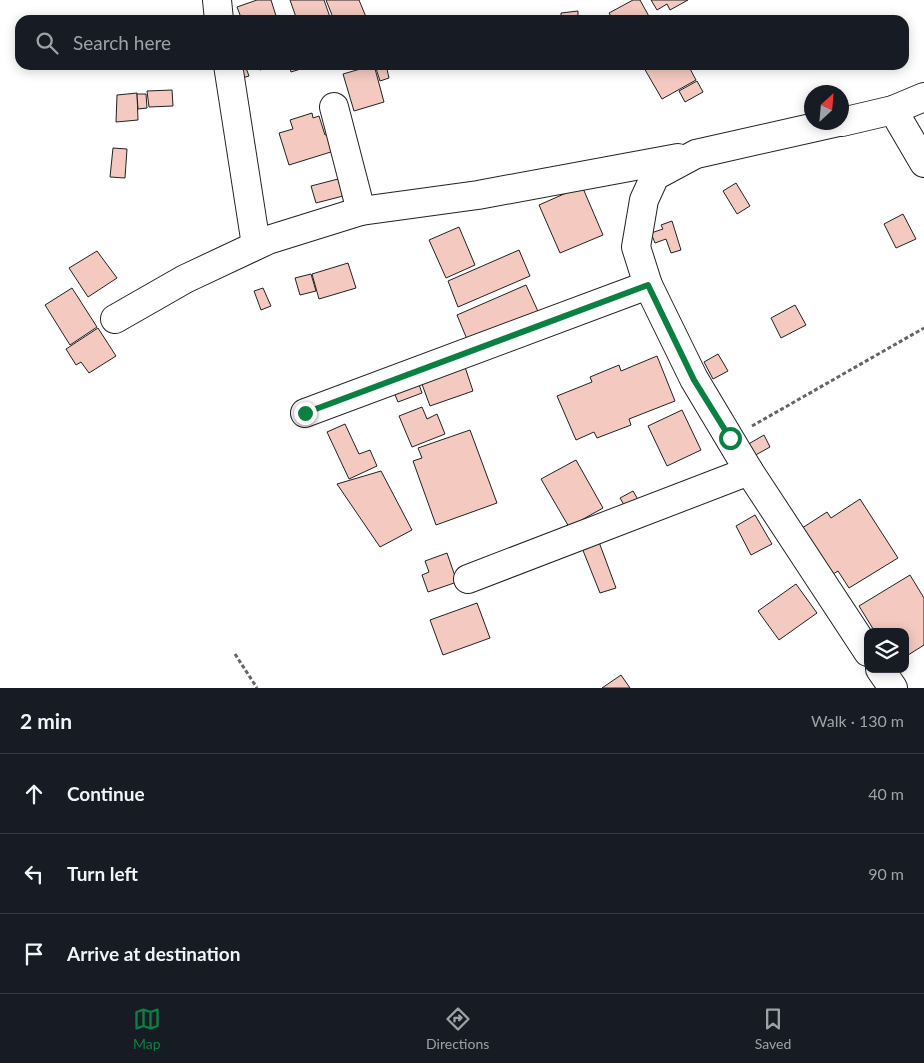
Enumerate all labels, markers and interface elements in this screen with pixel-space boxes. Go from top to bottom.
search box [15,15,909,70]
icon: search [33,29,61,57]
text: Search here [73,31,171,54]
north arrow [804,85,849,130]
route end [294,402,317,425]
route start [719,427,742,450]
map controls [864,628,909,673]
button: layers [864,628,909,673]
text: 2 min [20,708,72,733]
text: Walk · 130 m [811,711,904,730]
icon: ahead [20,780,48,808]
text: Continue [67,782,145,805]
text: 40 m [868,784,904,803]
icon: left [20,860,48,888]
text: Turn left [67,862,138,885]
text: 90 m [868,864,904,883]
icon: arrive [20,940,48,968]
text: Arrive at destination [67,942,240,965]
tab: Map [133,1005,161,1052]
tab: Directions [426,1005,489,1052]
tab: Saved [755,1005,791,1052]

